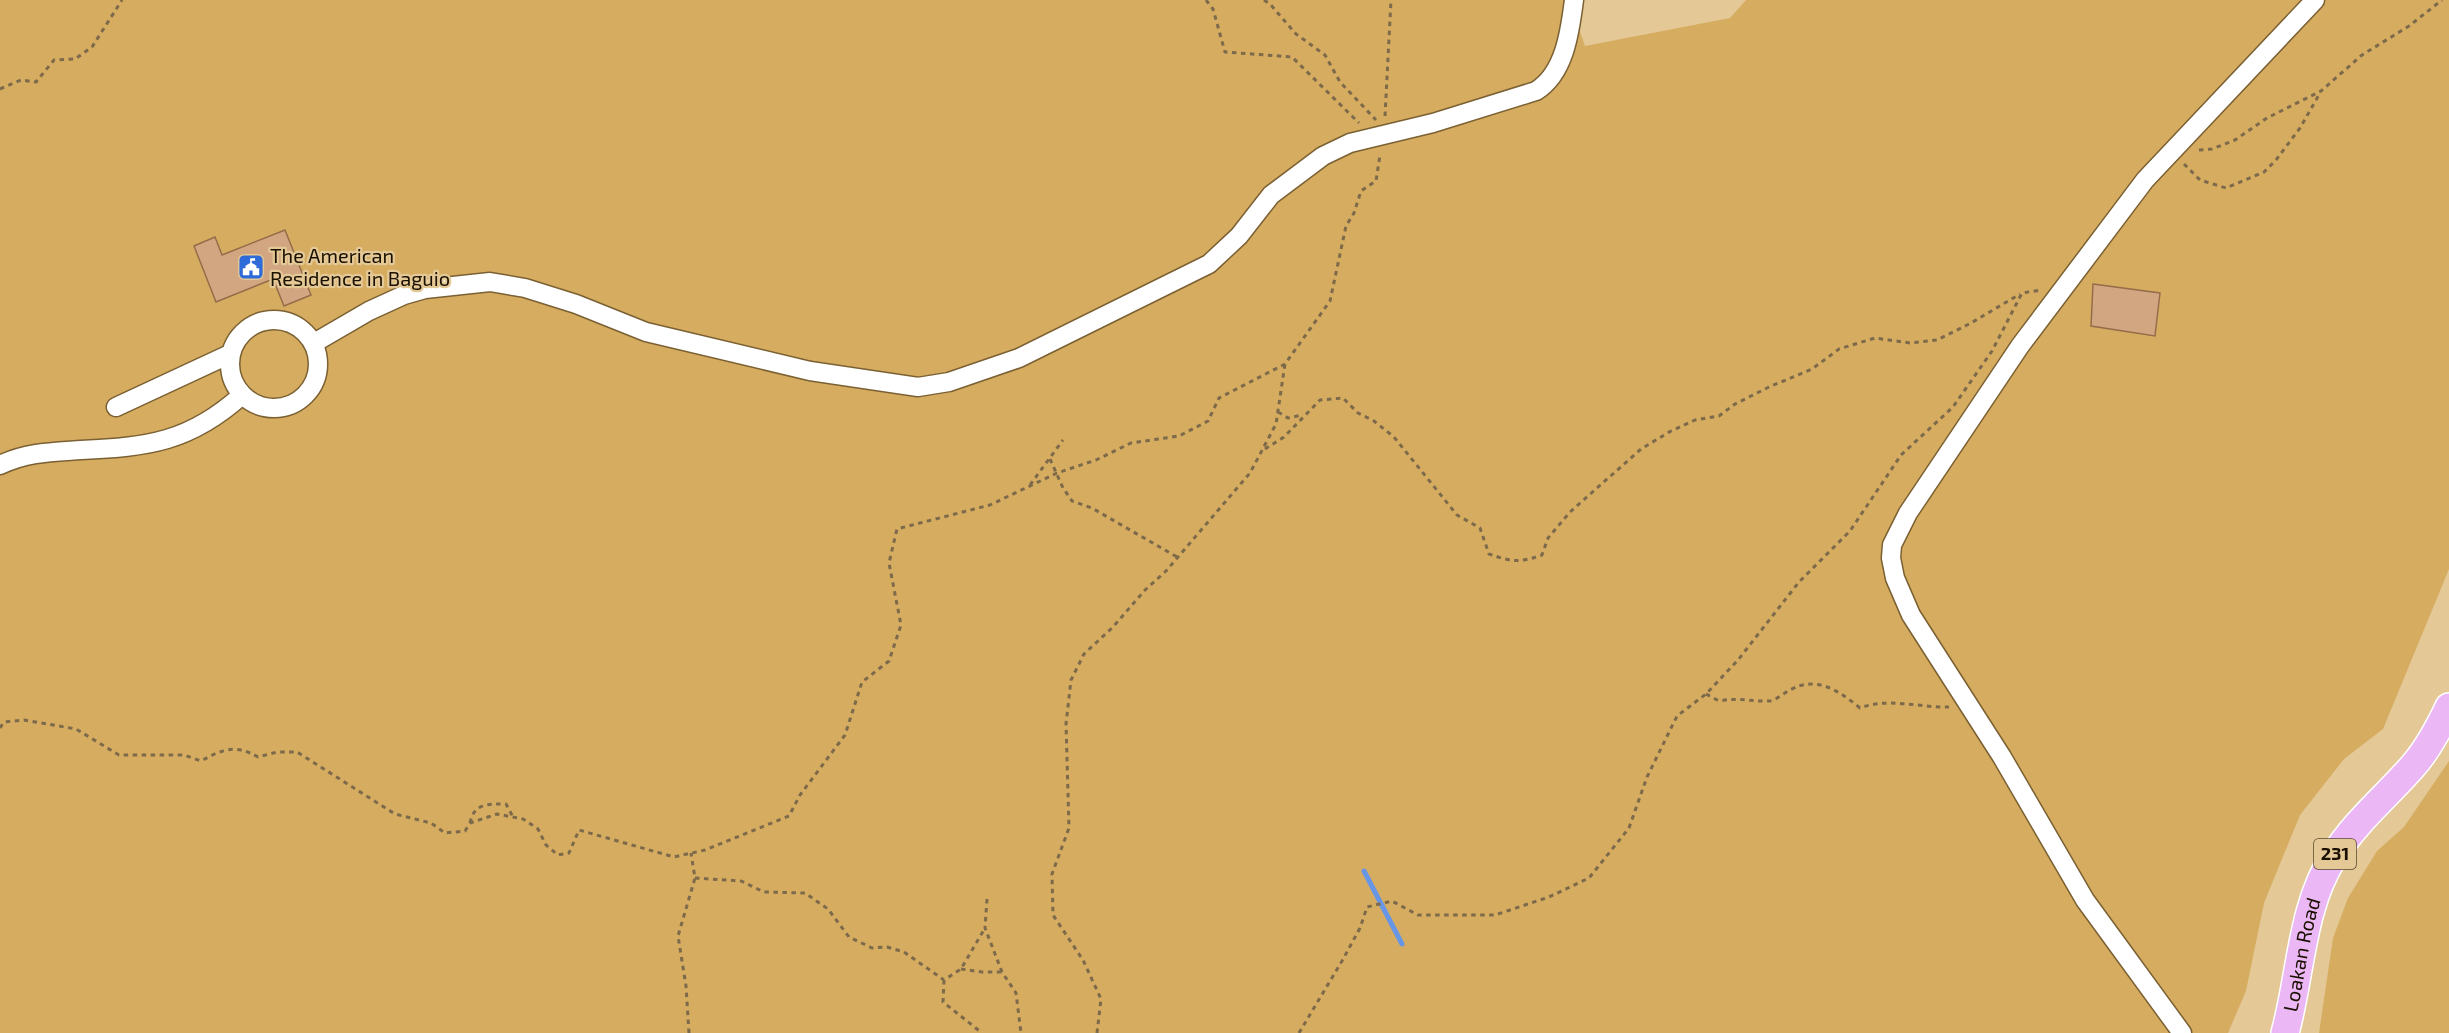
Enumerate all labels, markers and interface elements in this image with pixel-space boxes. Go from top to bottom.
place label: The American Residence in Baguio [270,243,450,290]
public building icon: The American Residence in Baguio [236,252,266,282]
road number: 231 [2314,839,2356,869]
street label: Loakan Road [2277,894,2325,1014]

